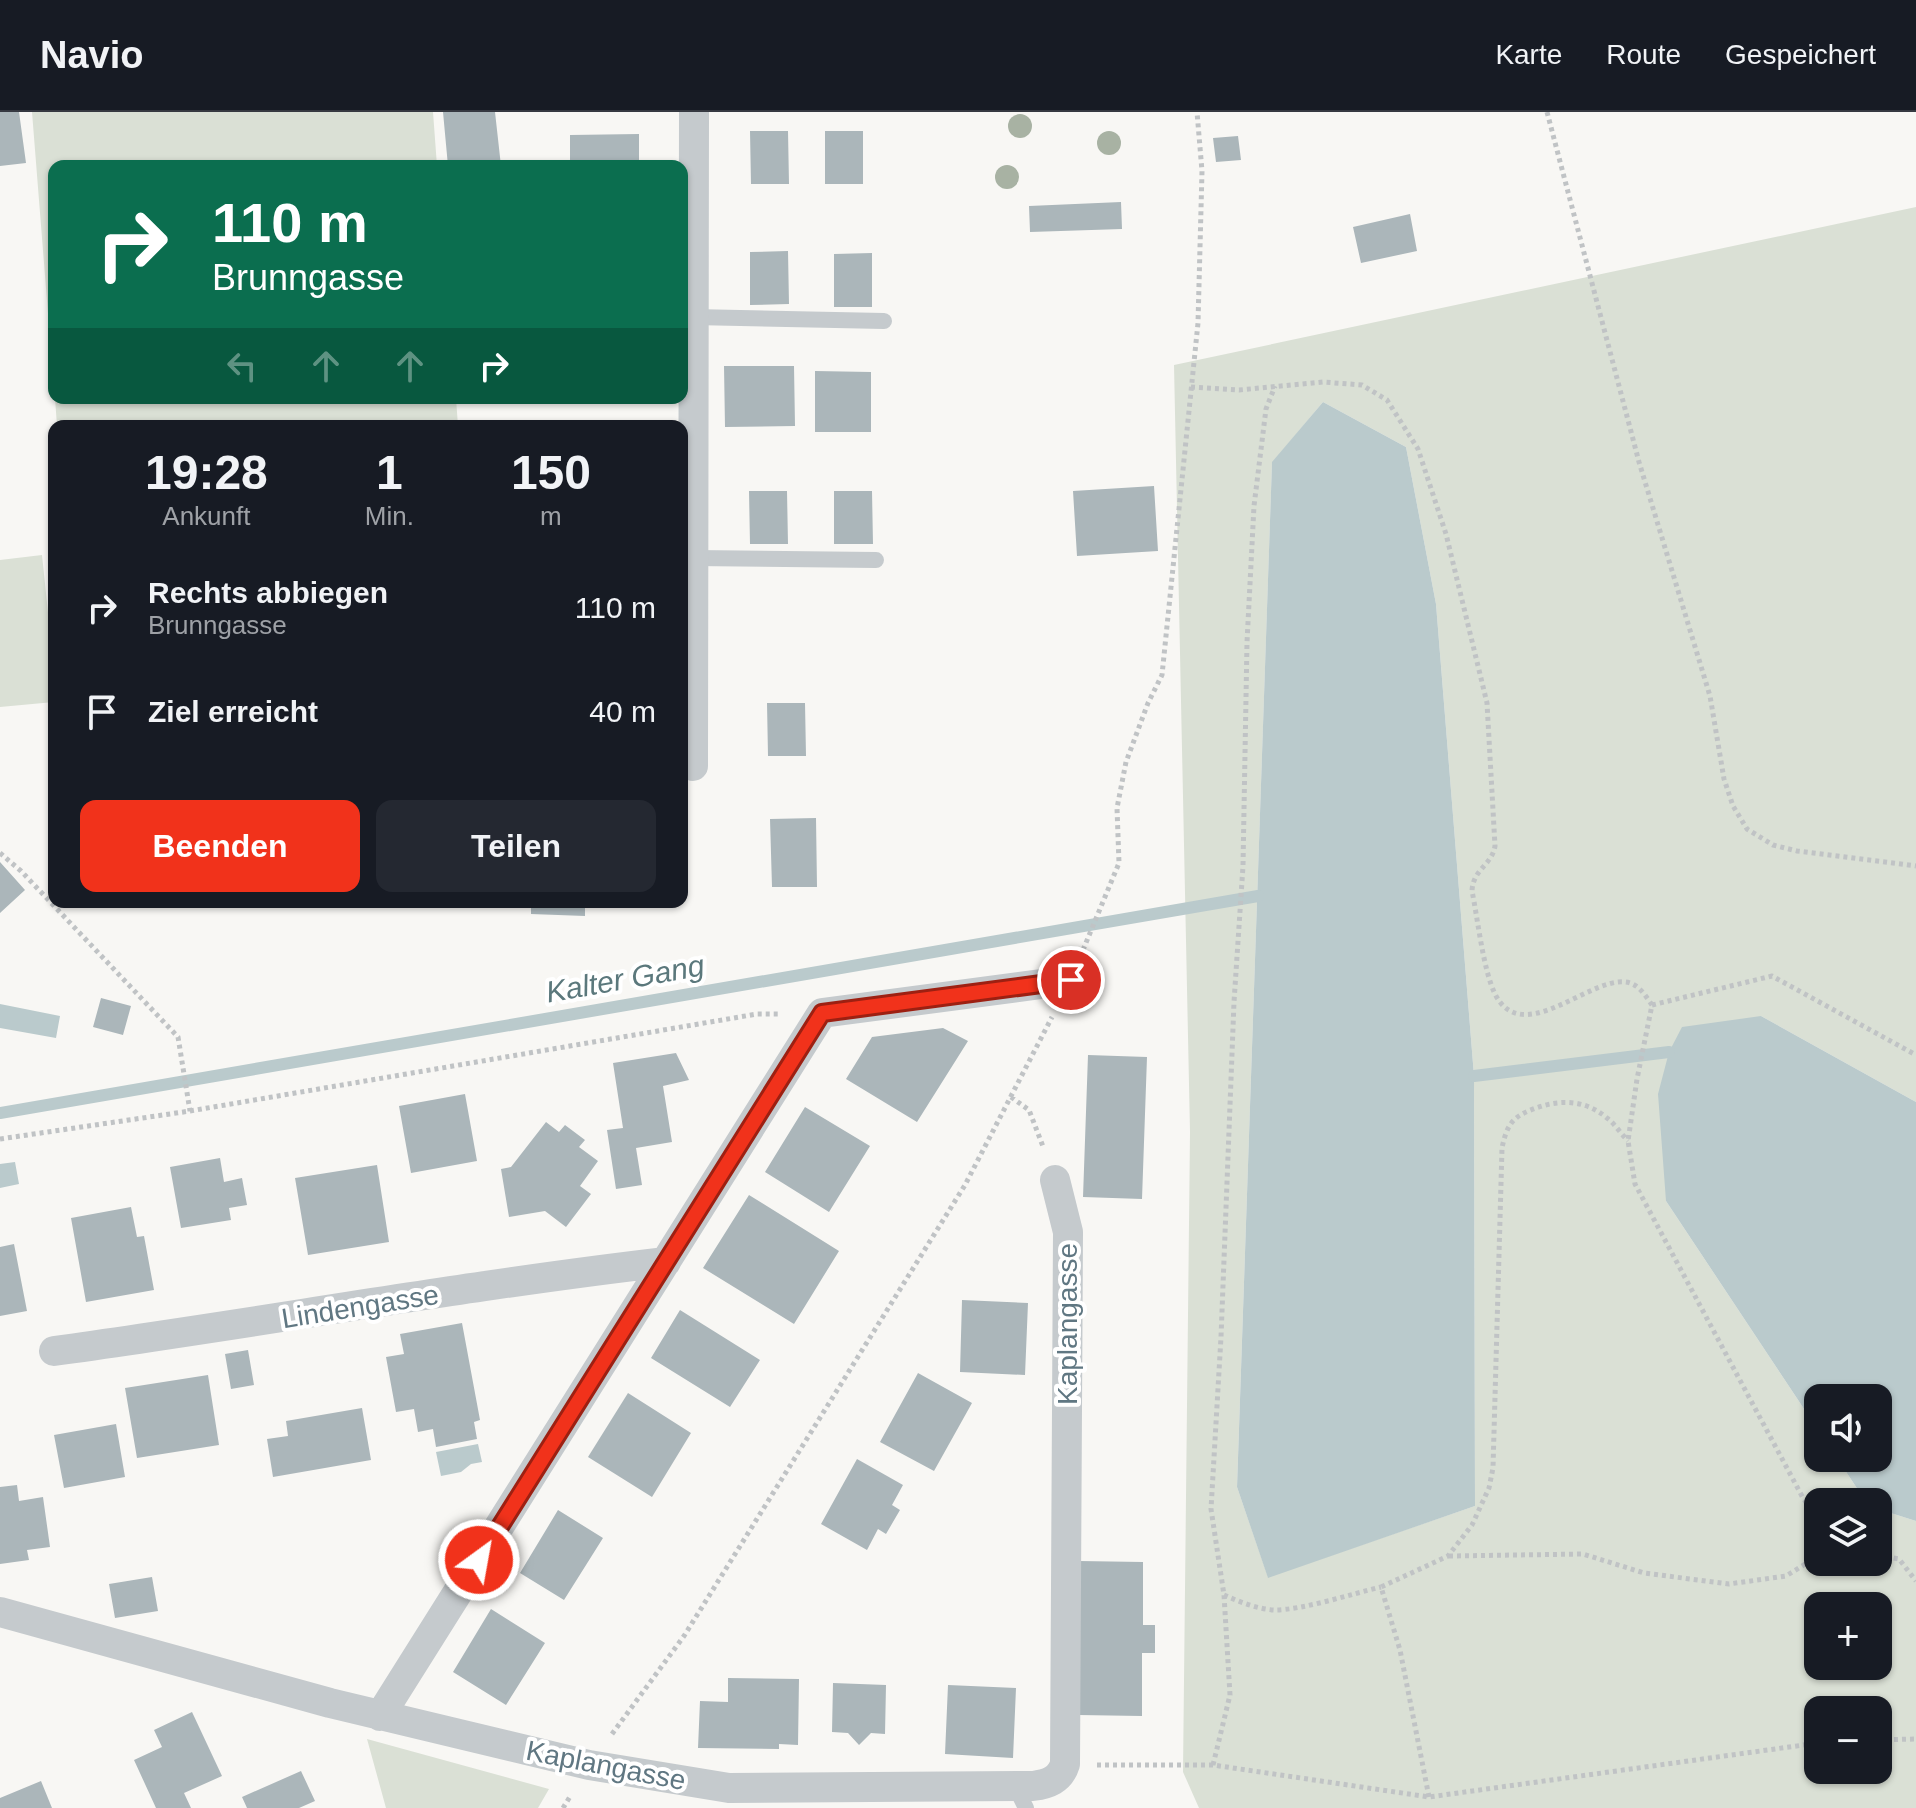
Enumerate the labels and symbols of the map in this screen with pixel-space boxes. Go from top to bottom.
pin [1037,946,1105,1014]
water label: Kalter Gang [543,948,707,1009]
street label: Kaplangasse [1052,1243,1083,1405]
street label: Lindengasse [279,1279,441,1334]
position arrow [437,1518,521,1602]
street label: Kaplangasse [523,1735,688,1796]

